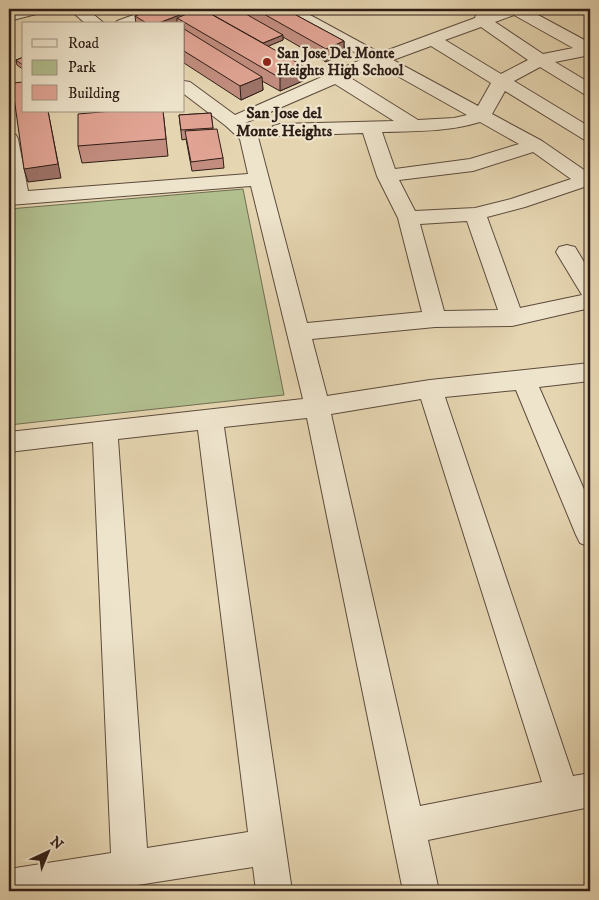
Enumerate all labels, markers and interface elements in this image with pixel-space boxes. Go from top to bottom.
legend [22,22,185,112]
text: Road [68,34,100,53]
place label: San Jose Del Monte Heights High School [277,44,404,80]
marker: San Jose Del Monte Heights High School [261,56,273,68]
text: Park [68,58,97,77]
text: Building [68,84,120,103]
district label: San Jose del Monte Heights [236,103,333,141]
north arrow [22,828,72,878]
text: N [46,833,67,854]

